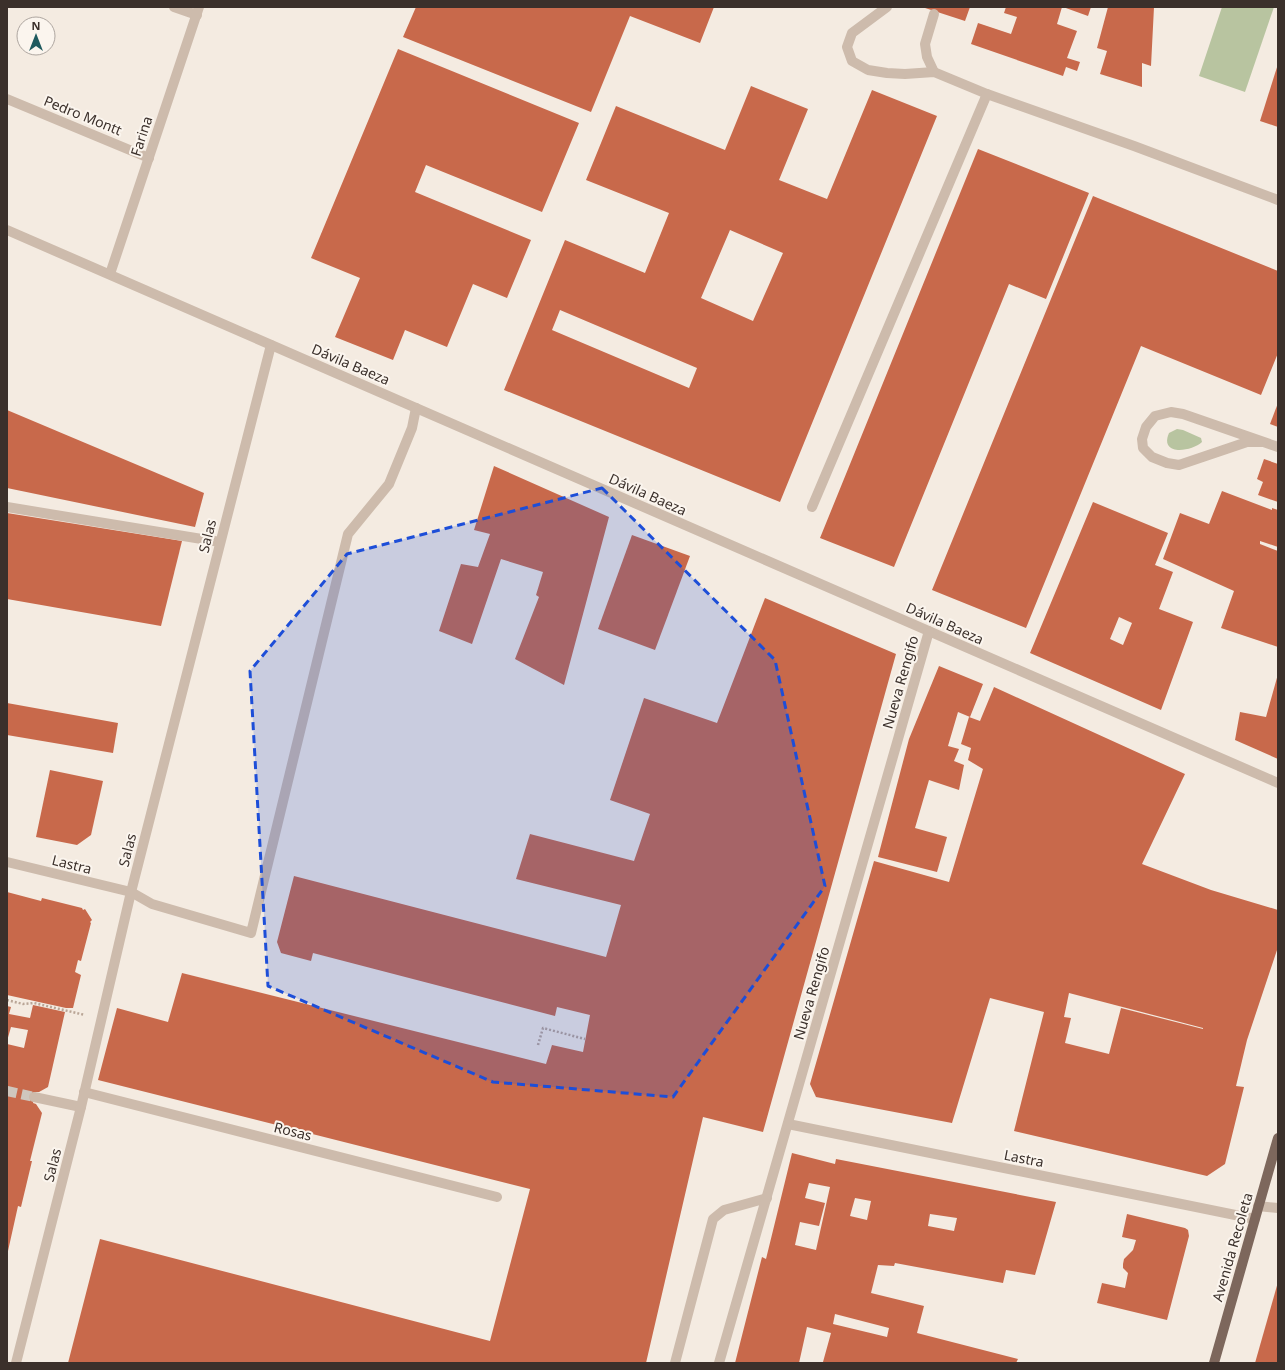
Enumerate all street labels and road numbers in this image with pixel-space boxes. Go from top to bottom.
street label: Pedro Montt [41,91,125,139]
street label: Farina [126,114,156,158]
street label: Dávila Baeza [309,339,393,389]
street label: Dávila Baeza [606,468,690,520]
street label: Salas [194,517,220,555]
street label: Dávila Baeza [903,597,987,649]
street label: Nueva Rengifo [878,633,922,731]
street label: Salas [114,831,140,869]
street label: Lastra [50,850,94,878]
street label: Nueva Rengifo [789,944,833,1042]
street label: Rosas [272,1117,314,1145]
street label: Lastra [1002,1145,1046,1171]
street label: Salas [39,1146,65,1184]
street label: Avenida Recoleta [1207,1190,1257,1304]

